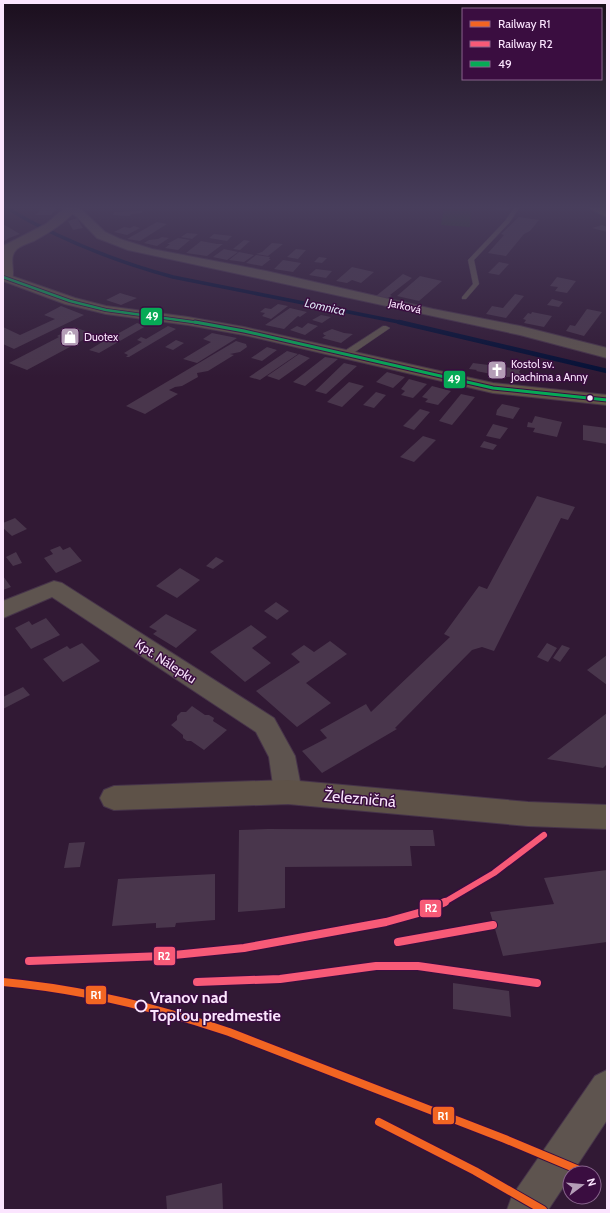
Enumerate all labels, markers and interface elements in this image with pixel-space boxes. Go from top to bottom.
legend [462,8,602,80]
text: Railway R1 [498,16,550,31]
text: Railway R2 [498,36,553,51]
text: 49 [498,56,512,71]
water label: Lomnica [303,295,347,318]
street label: Jarková [387,295,423,317]
line badge: 49 [140,307,163,326]
text: 49 [145,309,159,323]
shop icon: Duotex [59,326,81,348]
place label: Duotex [84,330,119,344]
place label: Kostol sv. Joachima a Anny [510,357,588,384]
church icon: Kostol sv. Joachima a Anny [486,359,508,381]
line badge: 49 [443,370,466,389]
text: 49 [447,372,461,386]
unlabelled marker [585,393,595,403]
street label: Kpt. Nálepku [133,635,200,687]
street label: Železničná [323,786,397,811]
line badge: R2 [419,899,442,918]
text: R2 [425,901,438,915]
line badge: R2 [153,946,176,966]
text: R2 [158,949,171,963]
line badge: R1 [85,985,107,1005]
text: R1 [91,988,101,1002]
place label: Vranov nad Topľou predmestie [150,988,281,1025]
marker: Vranov nad Topľou predmestie [134,999,148,1013]
line badge: R1 [432,1106,455,1125]
text: R1 [438,1109,448,1123]
north arrow [562,1165,602,1205]
text: N [584,1177,599,1188]

